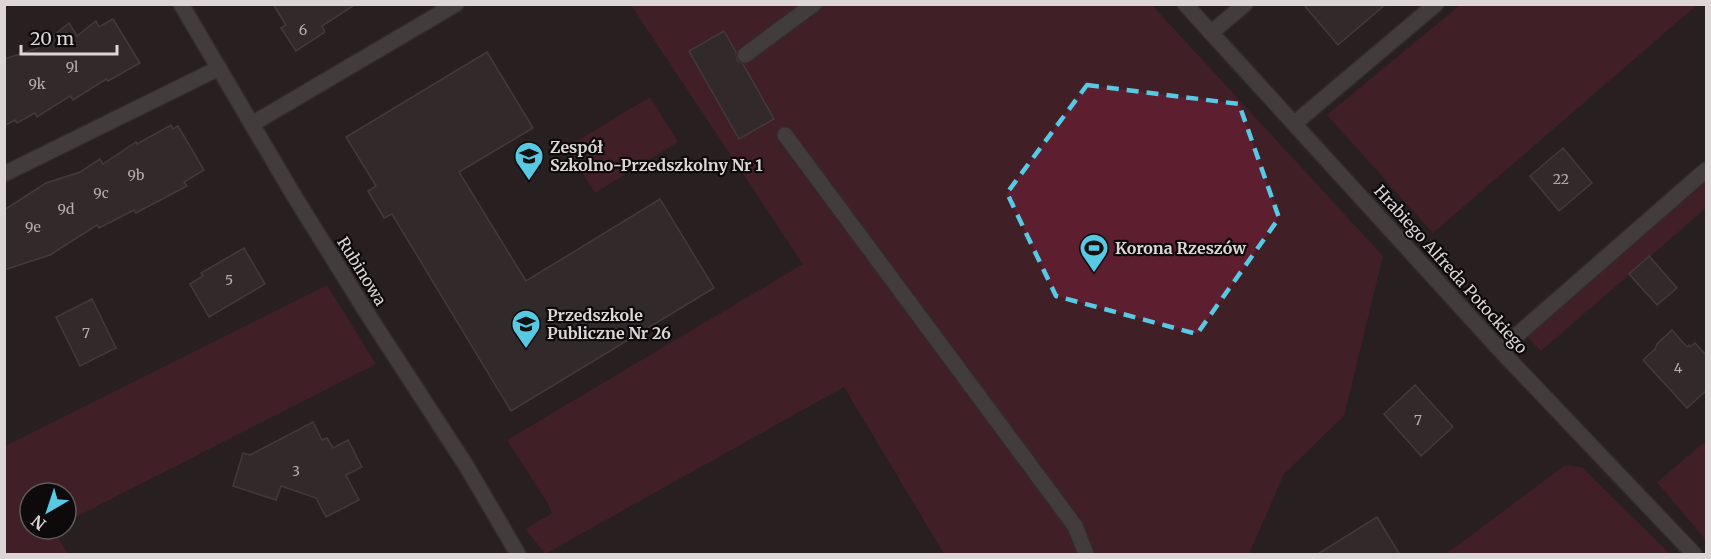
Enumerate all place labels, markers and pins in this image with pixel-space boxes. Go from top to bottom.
place label: Zespół Szkolno-Przedszkolny Nr 1 [550,137,763,175]
school or university icon: Zespół Szkolno-Przedszkolny Nr 1 [513,140,545,182]
sports icon: Korona Rzeszów [1078,232,1110,274]
place label: Korona Rzeszów [1115,238,1246,258]
place label: Przedszkole Publiczne Nr 26 [547,305,671,343]
school or university icon: Przedszkole Publiczne Nr 26 [510,308,542,350]

